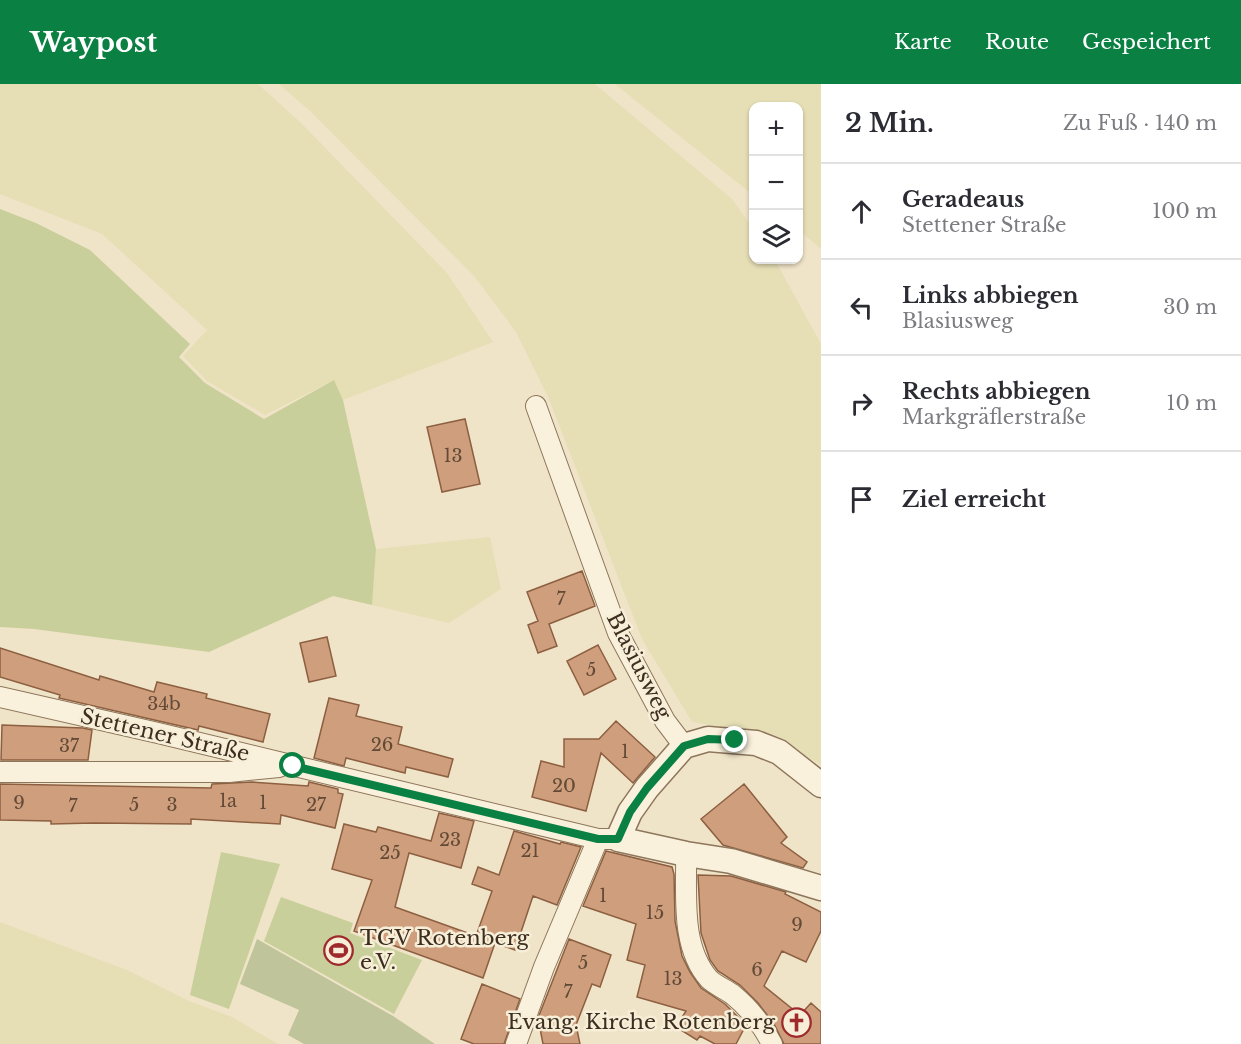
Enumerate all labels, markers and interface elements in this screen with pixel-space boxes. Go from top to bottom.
text: Waypost [30,25,157,60]
text: Karte [894,29,952,55]
text: Route [985,29,1049,55]
text: Gespeichert [1082,29,1211,55]
map controls [749,102,803,264]
button: + [749,102,803,156]
text: 2 Min. [845,107,934,139]
text: Zu Fuß · 140 m [1063,111,1217,135]
button: − [749,156,803,210]
text: Geradeaus [902,186,1024,213]
icon: ahead [845,195,878,228]
text: 100 m [1152,199,1217,223]
button: layers [749,210,803,264]
text: Stettener Straße [902,213,1067,237]
text: Links abbiegen [902,282,1079,309]
icon: left [845,291,878,324]
text: 30 m [1163,295,1217,319]
text: Blasiusweg [902,309,1013,333]
text: Rechts abbiegen [902,378,1091,405]
icon: right [845,387,878,420]
text: 10 m [1167,391,1217,415]
text: Markgräflerstraße [902,405,1086,429]
house number: 13 [443,445,463,467]
icon: arrive [845,483,878,516]
text: Ziel erreicht [902,486,1046,513]
house number: 7 [556,588,566,610]
street label: Blasiusweg [601,608,677,724]
house number: 5 [586,659,596,681]
house number: 34b [147,693,181,715]
street label: Stettener Straße [78,703,252,767]
route end [721,726,747,752]
house number: 26 [371,734,393,756]
house number: 37 [59,735,80,757]
house number: 1 [621,741,629,763]
route start [279,752,305,778]
house number: 20 [552,775,576,797]
house number: 1a [219,790,237,812]
house number: 9 [13,792,25,814]
house number: 1 [259,792,267,814]
house number: 5 [129,794,139,816]
house number: 3 [166,794,178,816]
house number: 27 [306,794,327,816]
house number: 7 [68,795,78,817]
house number: 23 [439,829,461,851]
house number: 21 [520,840,540,862]
house number: 25 [379,842,401,864]
house number: 1 [599,885,607,907]
house number: 15 [646,902,664,924]
house number: 9 [791,914,803,936]
place label: TGV Rotenberg e.V. [360,925,530,975]
sports icon: TGV Rotenberg e.V. [323,934,355,966]
house number: 5 [578,952,588,974]
house number: 6 [751,959,763,981]
house number: 13 [663,968,683,990]
house number: 7 [563,981,573,1003]
church icon: Evang. Kirche Rotenberg [780,1006,812,1038]
place label: Evang. Kirche Rotenberg [507,1009,775,1035]

